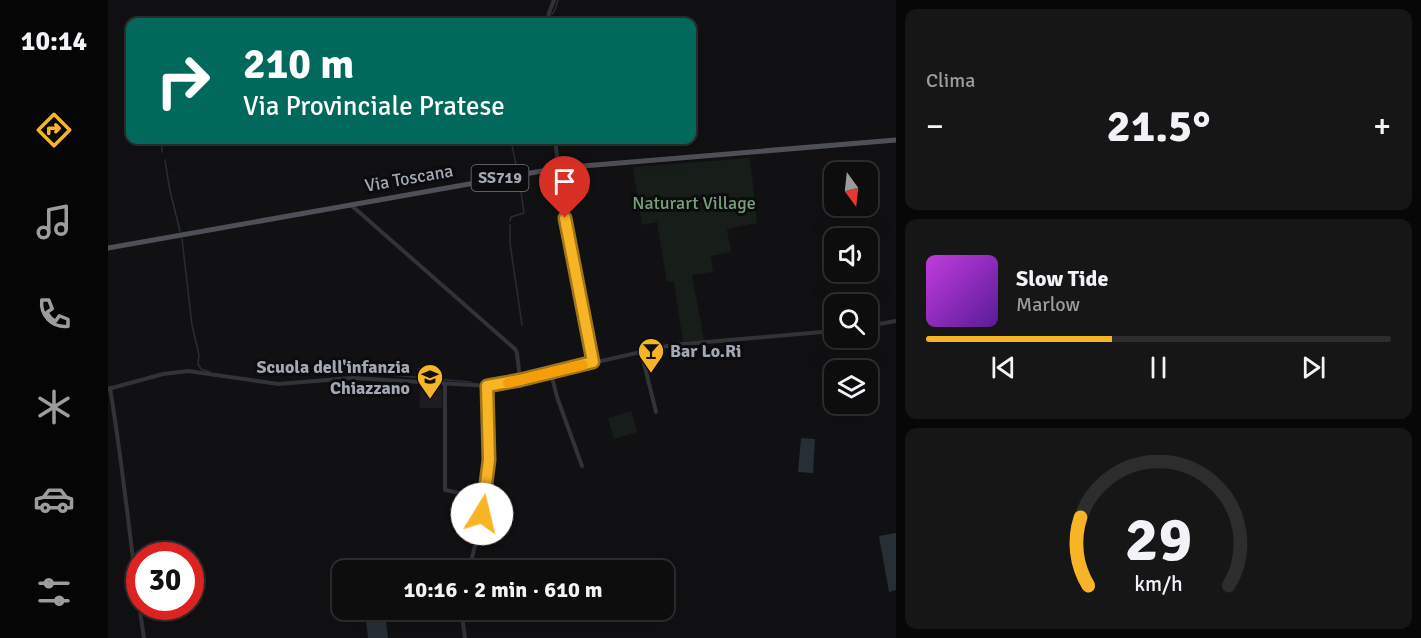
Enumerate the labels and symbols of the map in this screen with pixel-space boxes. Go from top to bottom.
pin [539,156,590,218]
street label: Via Toscana [363,159,455,197]
north arrow [824,162,878,216]
road number: SS719 [472,165,528,191]
park label: Naturart Village [632,192,756,214]
bar icon: Bar Lo.Ri [636,336,666,374]
place label: Bar Lo.Ri [670,340,741,362]
place label: Scuola dell'infanzia Chiazzano [256,356,410,399]
school or university icon: Scuola dell'infanzia Chiazzano [415,362,445,400]
position arrow [450,482,514,546]
speed limit sign: 30 [126,542,204,620]

